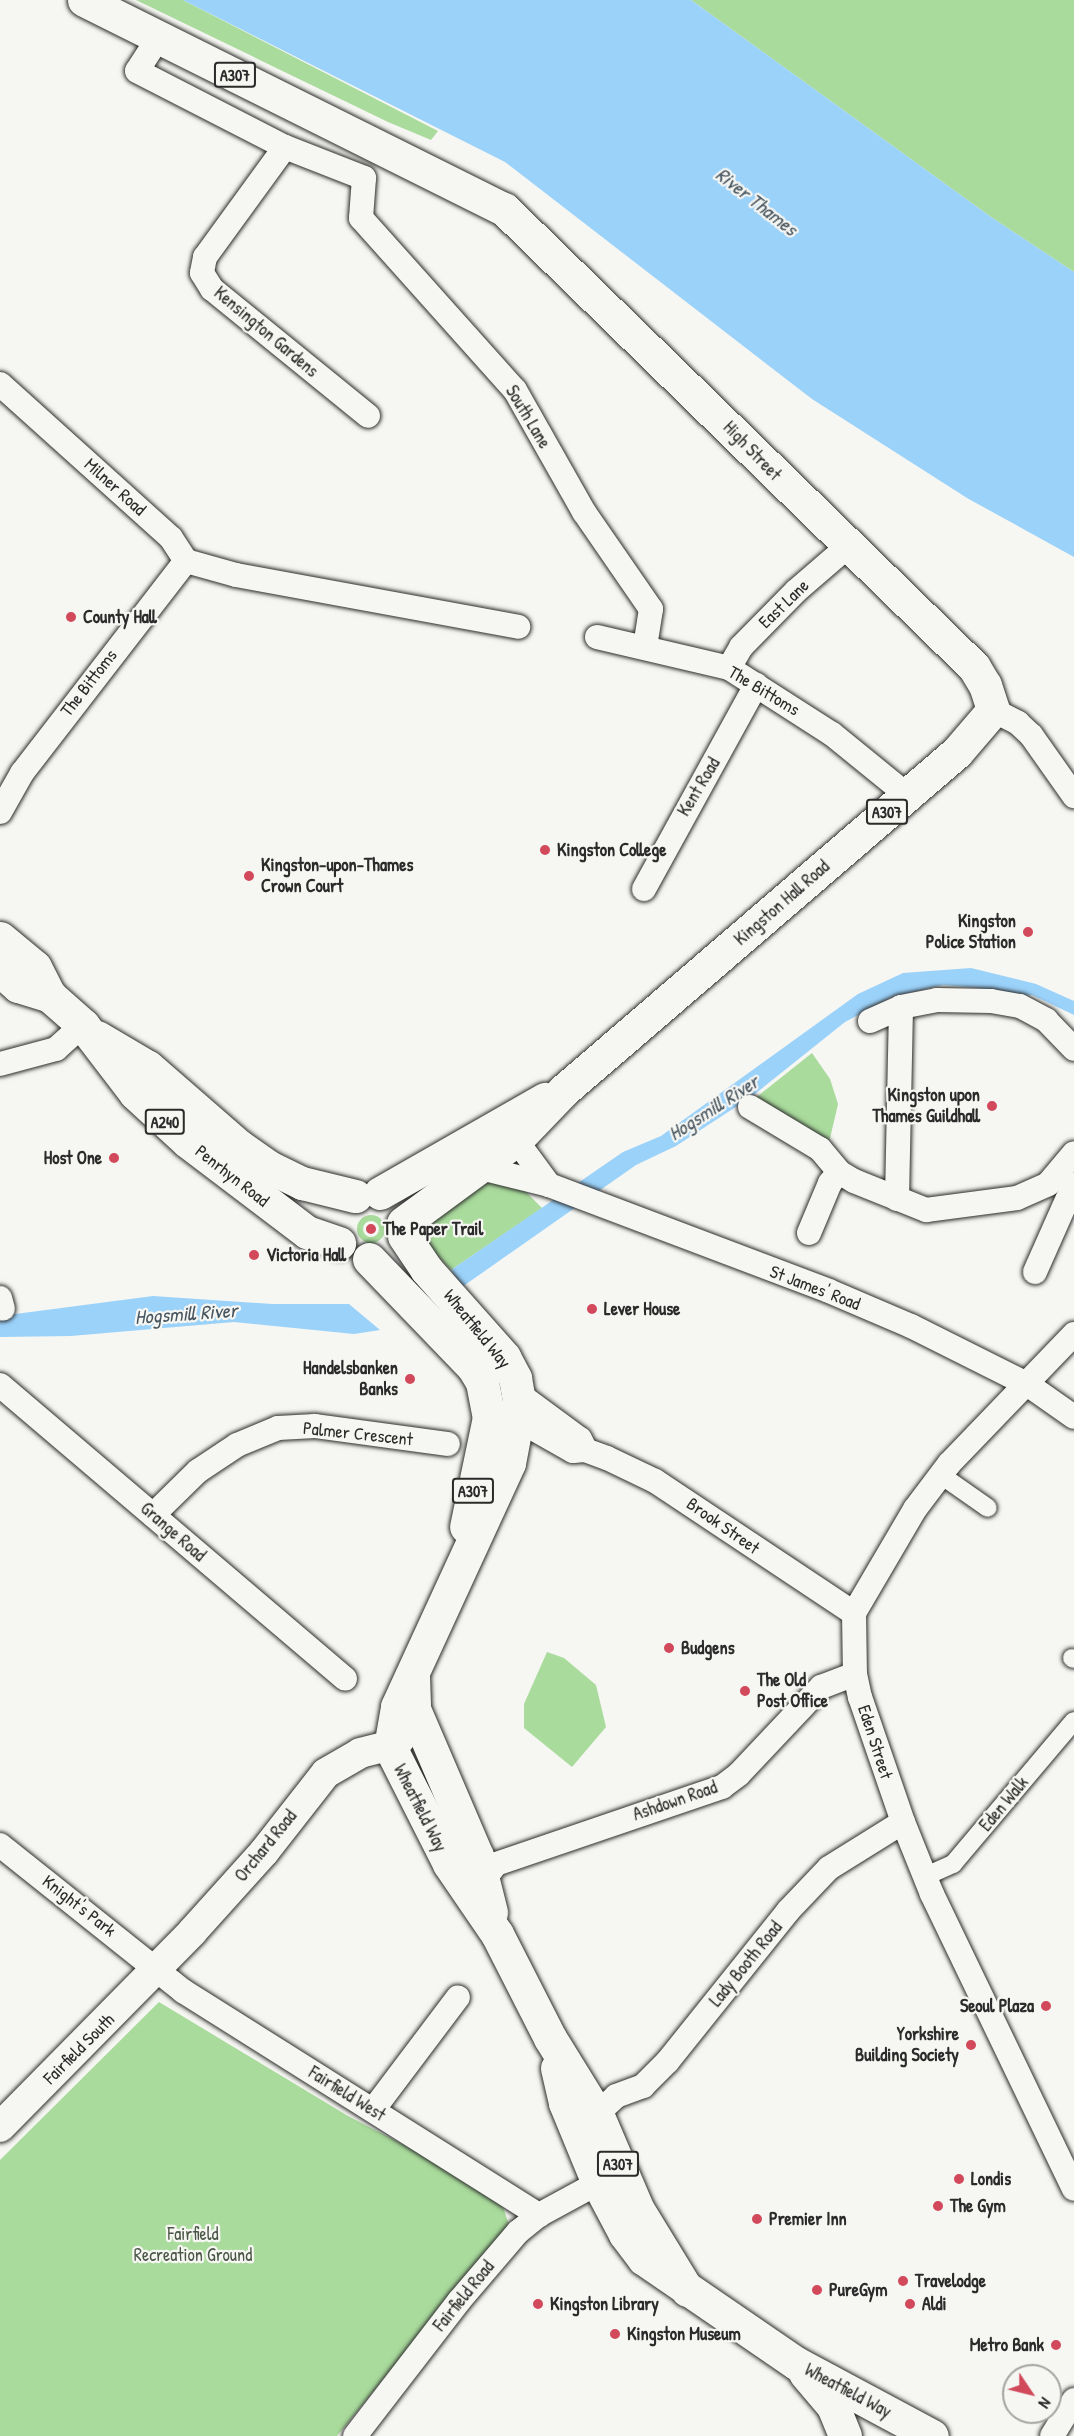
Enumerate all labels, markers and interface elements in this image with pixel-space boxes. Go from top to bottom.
road number: A307 [212,62,258,88]
water label: River Thames [712,162,802,240]
street label: Kensington Gardens [209,282,323,382]
street label: South Lane [501,382,555,452]
street label: High Street [719,417,785,485]
street label: Milner Road [80,454,150,520]
street label: East Lane [754,575,814,633]
place label: County Hall [83,606,157,628]
marker: County Hall [64,610,78,624]
street label: The Bittoms [56,645,122,721]
street label: The Bittoms [724,661,804,721]
street label: Kent Road [673,754,725,820]
road number: A307 [864,799,910,825]
place label: Kingston College [557,839,666,861]
marker: Kingston College [538,843,552,857]
place label: Kingston-upon-Thames Crown Court [261,855,413,898]
street label: Kingston Hall Road [730,856,834,950]
marker: Kingston-upon-Thames Crown Court [242,869,256,883]
place label: Kingston Police Station [926,911,1016,954]
marker: Kingston Police Station [1021,925,1035,939]
water label: Hogsmill River [663,1069,763,1145]
place label: Kingston upon Thames Guildhall [872,1085,980,1128]
marker: Kingston upon Thames Guildhall [985,1099,999,1113]
road number: A240 [144,1109,186,1135]
street label: Penrhyn Road [191,1140,273,1212]
place label: Host One [44,1147,102,1169]
marker: Host One [107,1151,121,1165]
place label: The Paper Trail [383,1218,483,1240]
marker: The Paper Trail [364,1222,378,1236]
place label: Victoria Hall [266,1244,346,1266]
marker: Victoria Hall [247,1248,261,1262]
street label: St James' Road [767,1261,863,1315]
street label: Wheatfield Way [439,1285,515,1373]
water label: Hogsmill River [134,1297,238,1329]
place label: Lever House [604,1298,680,1320]
marker: Lever House [585,1302,599,1316]
place label: Handelsbanken Banks [303,1358,398,1400]
marker: Handelsbanken Banks [403,1372,417,1386]
street label: Palmer Crescent [302,1417,414,1451]
road number: A307 [450,1478,496,1504]
street label: Brook Street [682,1493,764,1559]
street label: Grange Road [136,1498,210,1566]
place label: Budgens [681,1637,735,1659]
marker: Budgens [662,1641,676,1655]
place label: The Old Post Office [757,1670,828,1712]
marker: The Old Post Office [738,1684,752,1698]
street label: Eden Street [853,1702,897,1782]
street label: Wheatfield Way [389,1761,451,1855]
street label: Eden Walk [975,1772,1033,1836]
street label: Ashdown Road [630,1777,720,1825]
street label: Orchard Road [231,1806,301,1886]
street label: Knight's Park [38,1871,120,1941]
street label: Lady Booth Road [705,1917,787,2011]
place label: Seoul Plaza [960,1995,1034,2017]
marker: Seoul Plaza [1039,1999,1053,2013]
street label: Fairfield South [39,2009,119,2089]
place label: Yorkshire Building Society [855,2024,959,2066]
marker: Yorkshire Building Society [964,2038,978,2052]
street label: Fairfield West [305,2062,389,2126]
road number: A307 [596,2151,640,2177]
place label: Londis [971,2168,1011,2190]
marker: Londis [952,2172,966,2186]
place label: The Gym [950,2195,1006,2217]
marker: The Gym [931,2199,945,2213]
place label: Premier Inn [769,2208,847,2230]
marker: Premier Inn [750,2212,764,2226]
park label: Fairfield Recreation Ground [134,2224,252,2266]
street label: Fairfield Road [429,2256,499,2336]
place label: Travelodge [915,2270,986,2292]
marker: Travelodge [896,2274,910,2288]
place label: PureGym [829,2279,887,2301]
marker: PureGym [810,2283,824,2297]
place label: Kingston Library [550,2293,659,2315]
place label: Aldi [922,2293,947,2315]
marker: Kingston Library [531,2297,545,2311]
marker: Aldi [903,2297,917,2311]
place label: Kingston Museum [627,2323,741,2345]
marker: Kingston Museum [608,2327,622,2341]
place label: Metro Bank [970,2334,1044,2356]
marker: Metro Bank [1049,2338,1063,2352]
street label: Wheatfield Way [801,2359,895,2423]
north arrow [1002,2364,1062,2424]
text: N [1034,2393,1057,2413]

